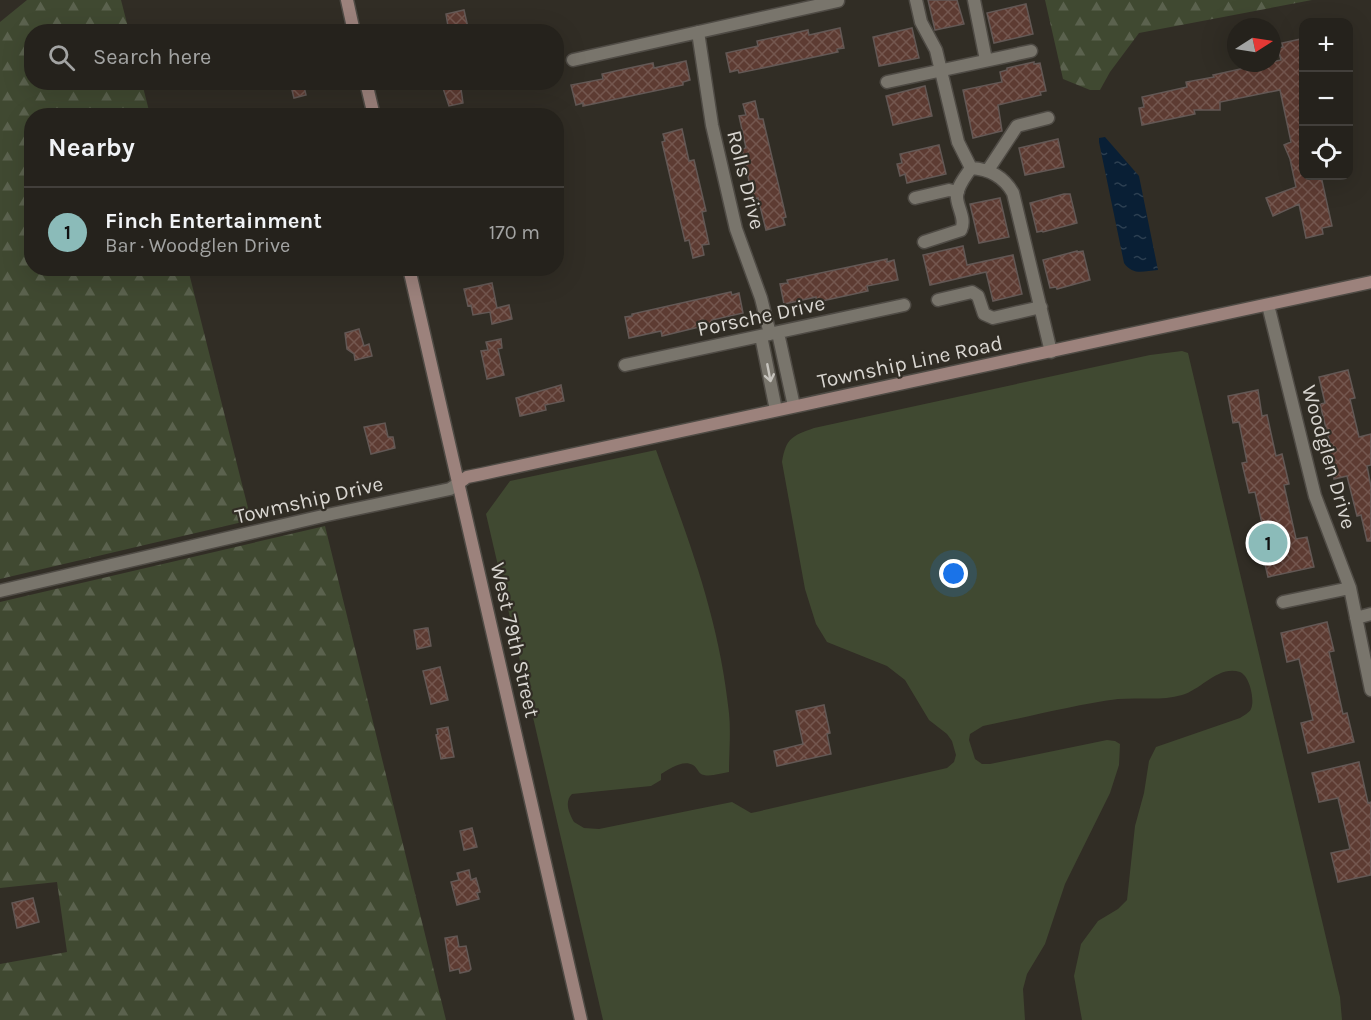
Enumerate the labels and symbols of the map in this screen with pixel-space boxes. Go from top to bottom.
north arrow [1227,18,1281,72]
street label: Rolls Drive [722,128,770,232]
street label: Porsche Drive [695,291,827,341]
street label: Township Line Road [815,331,1005,393]
one-way arrow [764,363,775,382]
street label: Woodglen Drive [1297,382,1361,532]
street label: Towmship Drive [233,471,385,529]
pin: 1 [1248,520,1288,566]
your location [939,559,968,588]
street label: West 79th Street [486,560,544,720]

